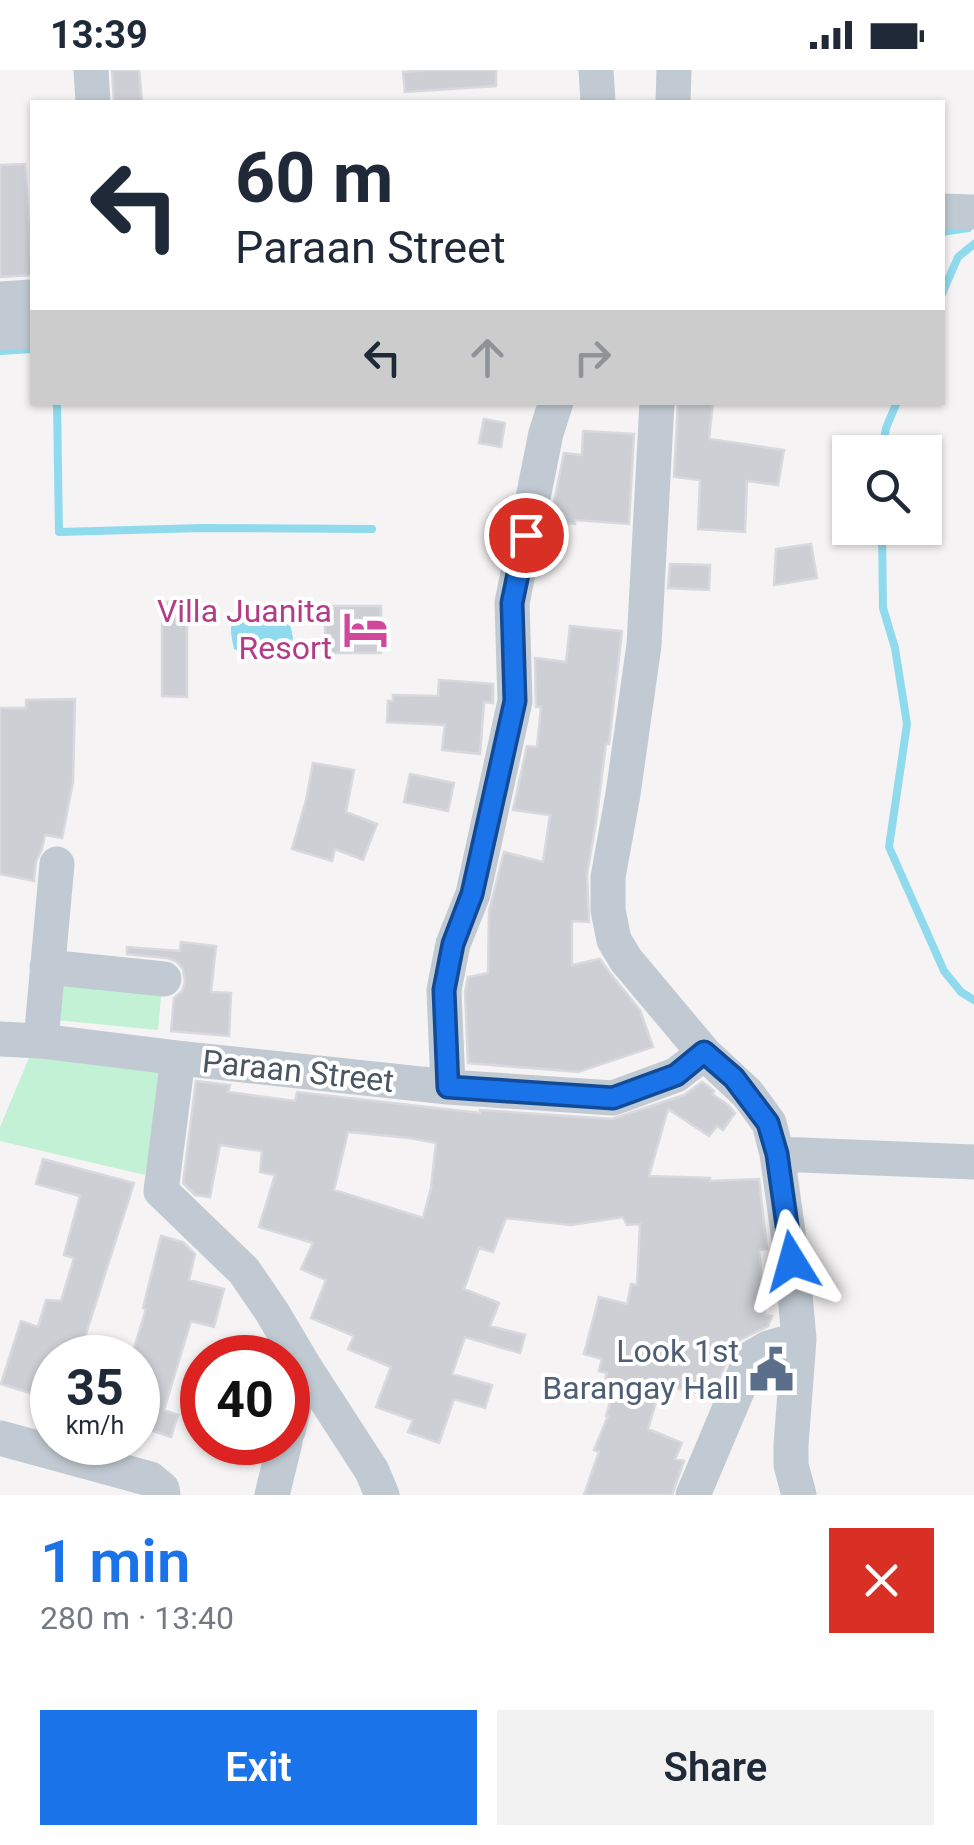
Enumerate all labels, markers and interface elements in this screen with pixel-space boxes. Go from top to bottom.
text: 13:39 [50,13,148,57]
text: 60 m [235,137,393,219]
icon: left [70,140,200,270]
text: Paraan Street [235,221,506,274]
icon: left [355,330,410,385]
icon: ahead [460,330,515,385]
icon: right [565,330,620,385]
map controls [832,435,942,545]
button: search [832,435,942,545]
pin [484,493,569,578]
icon: arrive [499,508,554,563]
place label: Villa Juanita Resort [157,592,332,667]
hotel icon: Villa Juanita Resort [341,605,389,653]
street label: Paraan Street [200,1042,396,1100]
position arrow [740,1209,844,1313]
place label: Look 1st Barangay Hall [542,1332,739,1407]
speed limit sign: 40 [180,1335,310,1465]
public building icon: Look 1st Barangay Hall [748,1345,796,1393]
text: 35 [66,1359,124,1417]
text: km/h [66,1411,124,1440]
text: 1 min [40,1526,190,1597]
button: close [829,1528,934,1633]
text: 280 m · 13:40 [40,1599,234,1637]
button: Exit [40,1710,477,1825]
button: Share [497,1710,934,1825]

